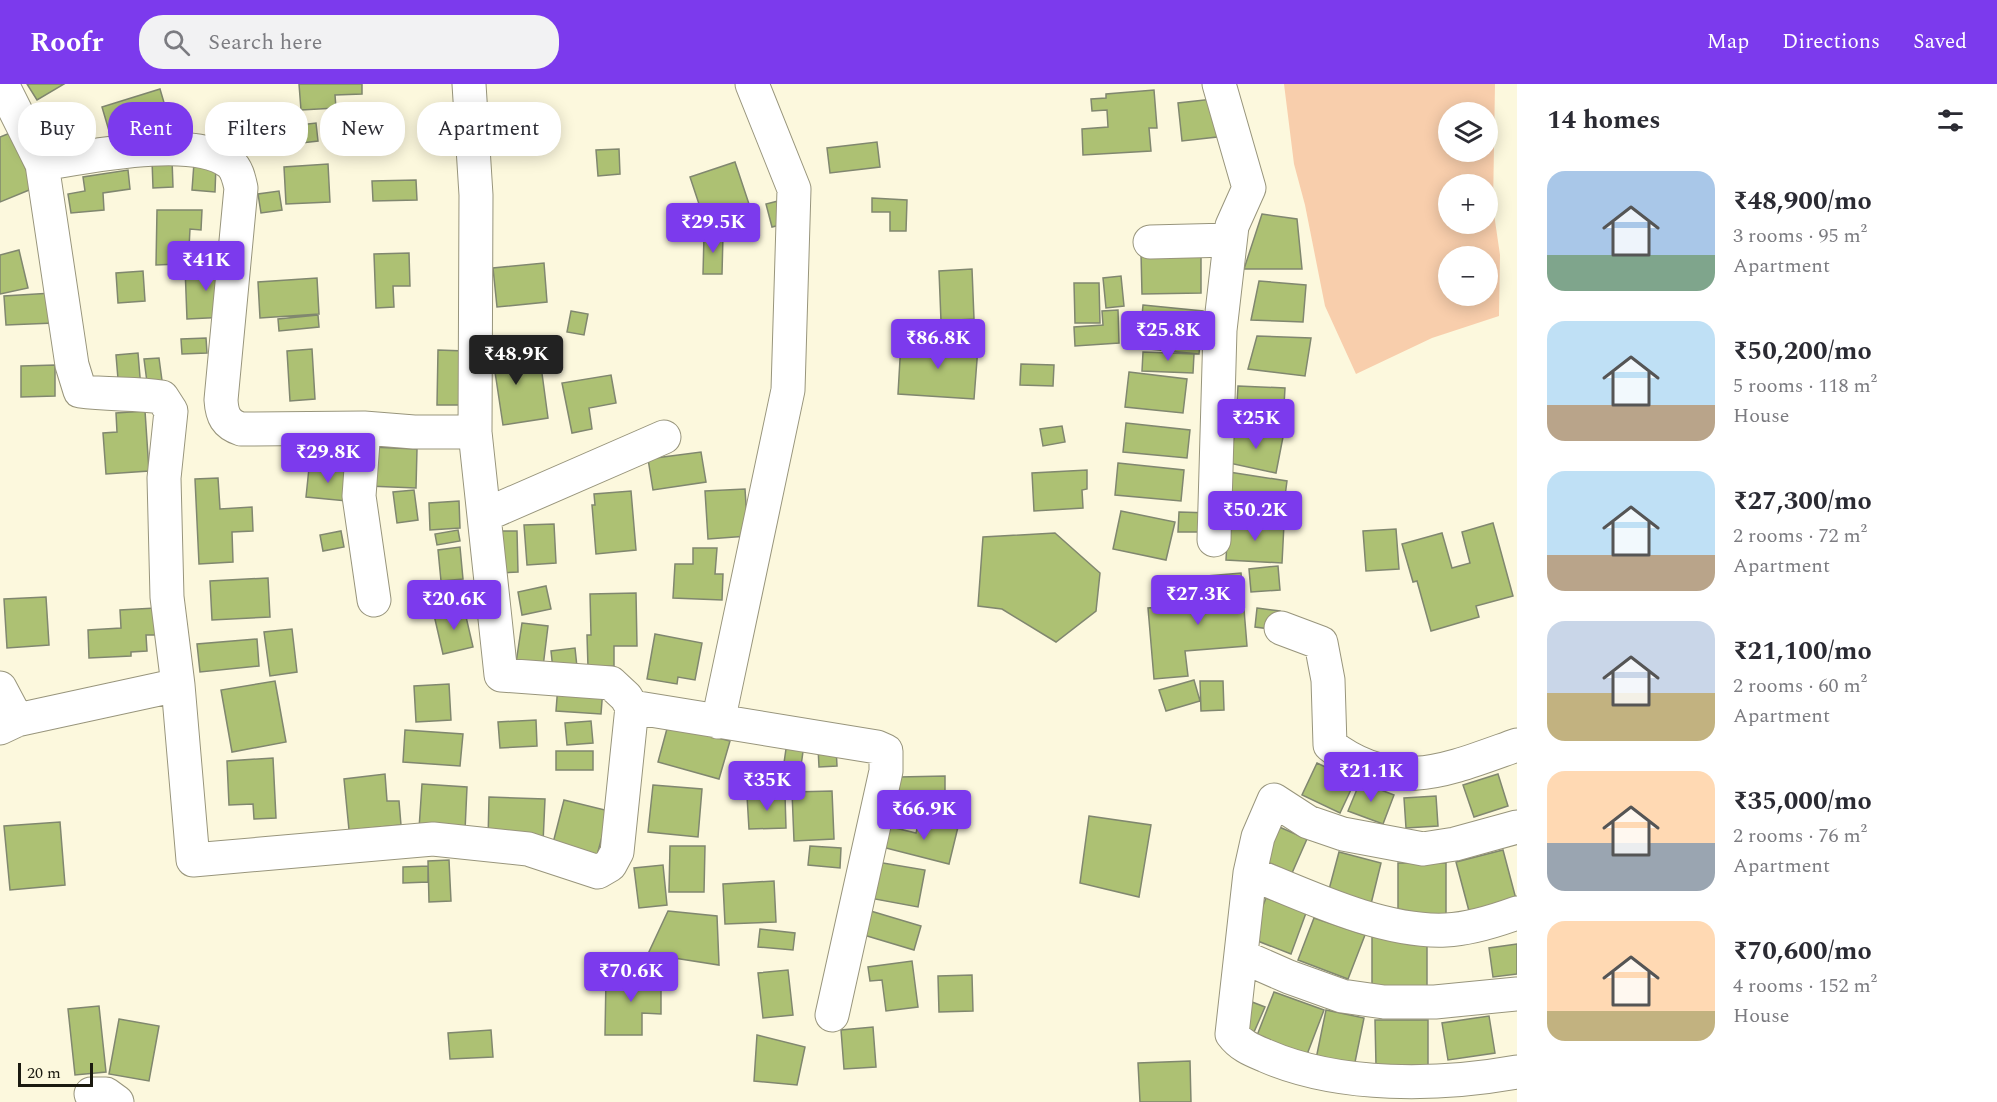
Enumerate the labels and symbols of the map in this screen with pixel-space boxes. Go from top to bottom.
pin: ₹29.5K [664,203,762,254]
pin: ₹41K [170,241,242,292]
pin: ₹25.8K [1119,311,1217,362]
pin: ₹86.8K [889,319,987,370]
pin: ₹48.9K [467,335,565,386]
pin: ₹25K [1220,399,1292,450]
pin: ₹29.8K [279,433,377,484]
pin: ₹50.2K [1206,491,1304,542]
pin: ₹27.3K [1149,575,1247,626]
pin: ₹20.6K [405,580,503,631]
pin: ₹21.1K [1322,752,1420,803]
pin: ₹35K [731,761,803,812]
pin: ₹66.9K [875,790,973,841]
pin: ₹70.6K [582,952,680,1003]
scale bar [18,1060,93,1088]

